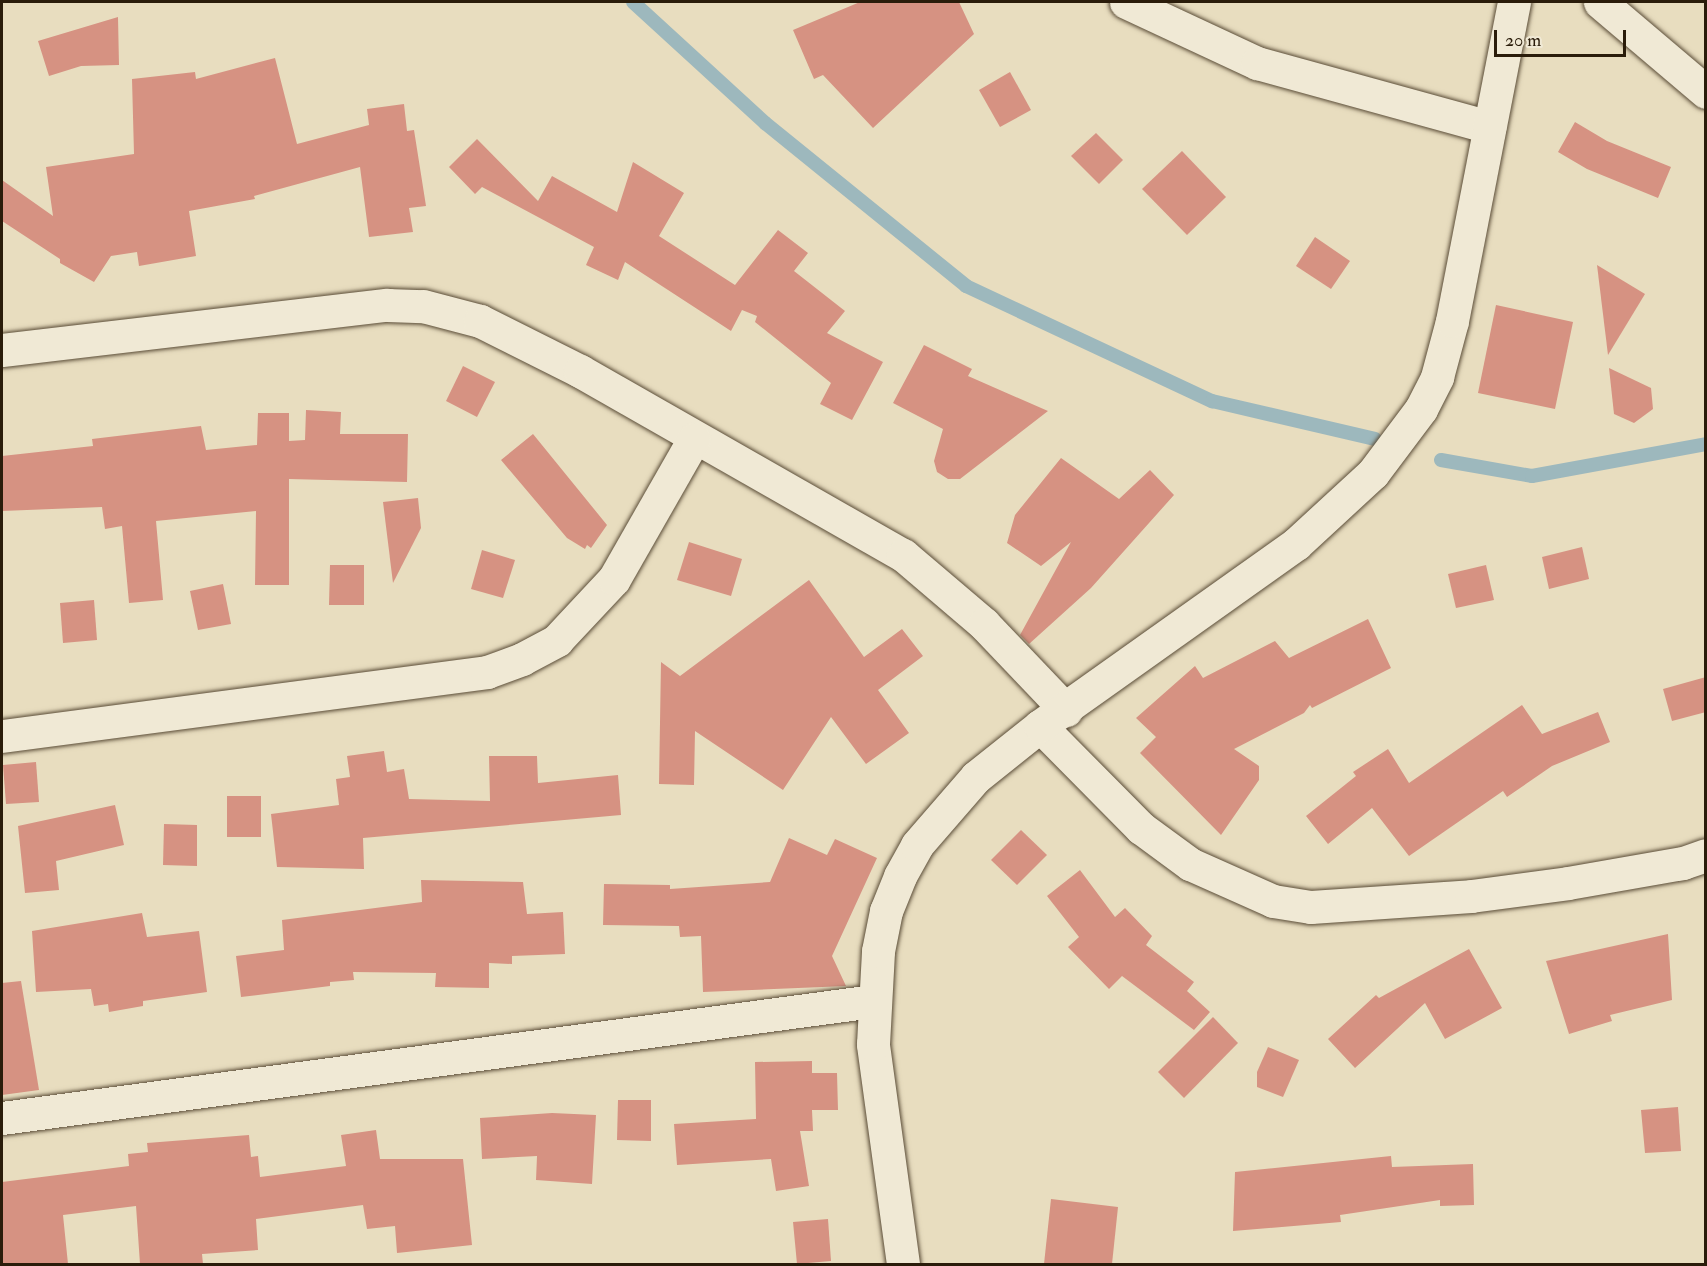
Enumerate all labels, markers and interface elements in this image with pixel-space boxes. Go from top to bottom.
scale bar [1497,18,1629,56]
text: 20 m [1505,29,1541,52]

